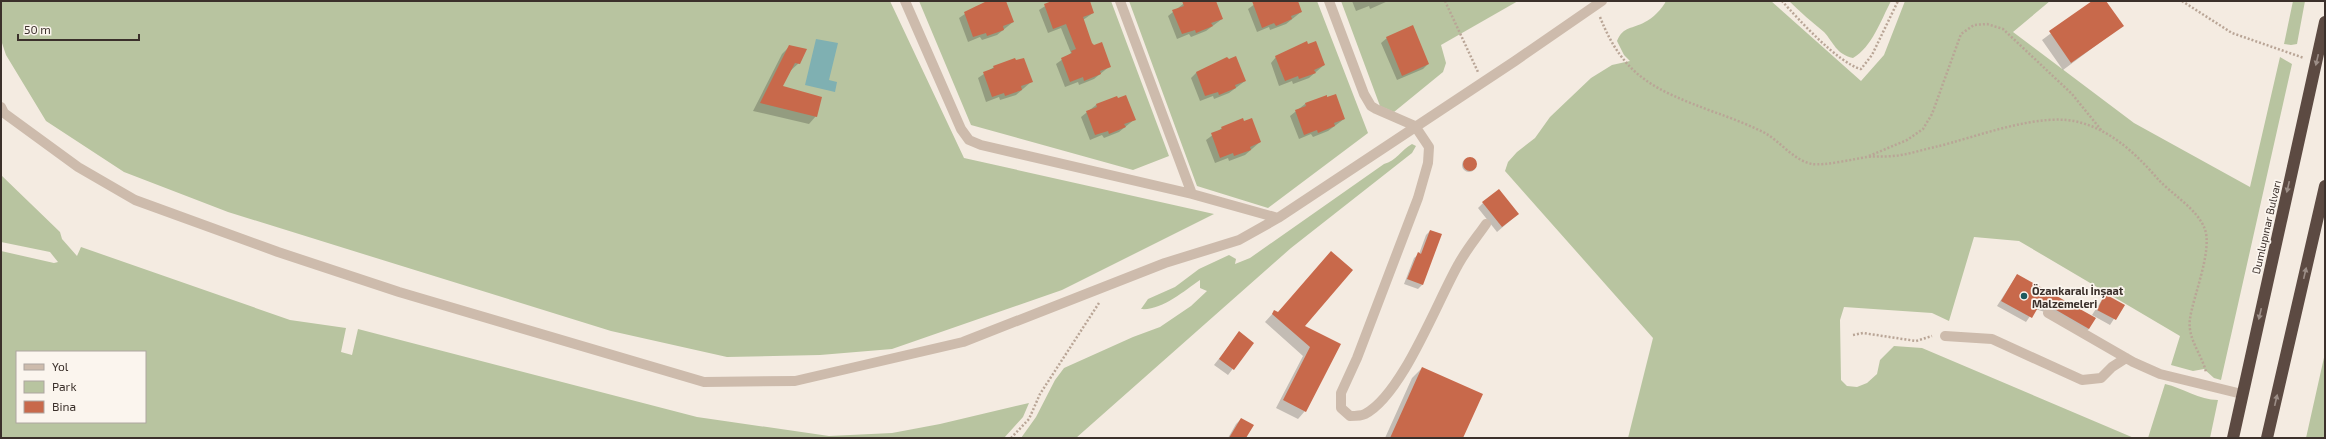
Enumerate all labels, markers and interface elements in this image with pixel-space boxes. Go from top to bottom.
scale bar [18,16,139,42]
text: 50 m [24,22,51,36]
one-way arrow [2313,54,2319,66]
street label: Dumlupınar Bulvarı [2249,179,2283,275]
one-way arrow [2285,181,2291,193]
one-way arrow [2302,267,2308,279]
place label: Özankaralı İnşaat Malzemeleri [2032,283,2124,310]
marker: Özankaralı İnşaat Malzemeleri [2019,291,2029,301]
one-way arrow [2257,308,2263,320]
legend [16,351,146,423]
text: Yol [52,359,69,373]
text: Park [52,379,77,393]
one-way arrow [2274,394,2280,406]
text: Bina [52,399,76,413]

